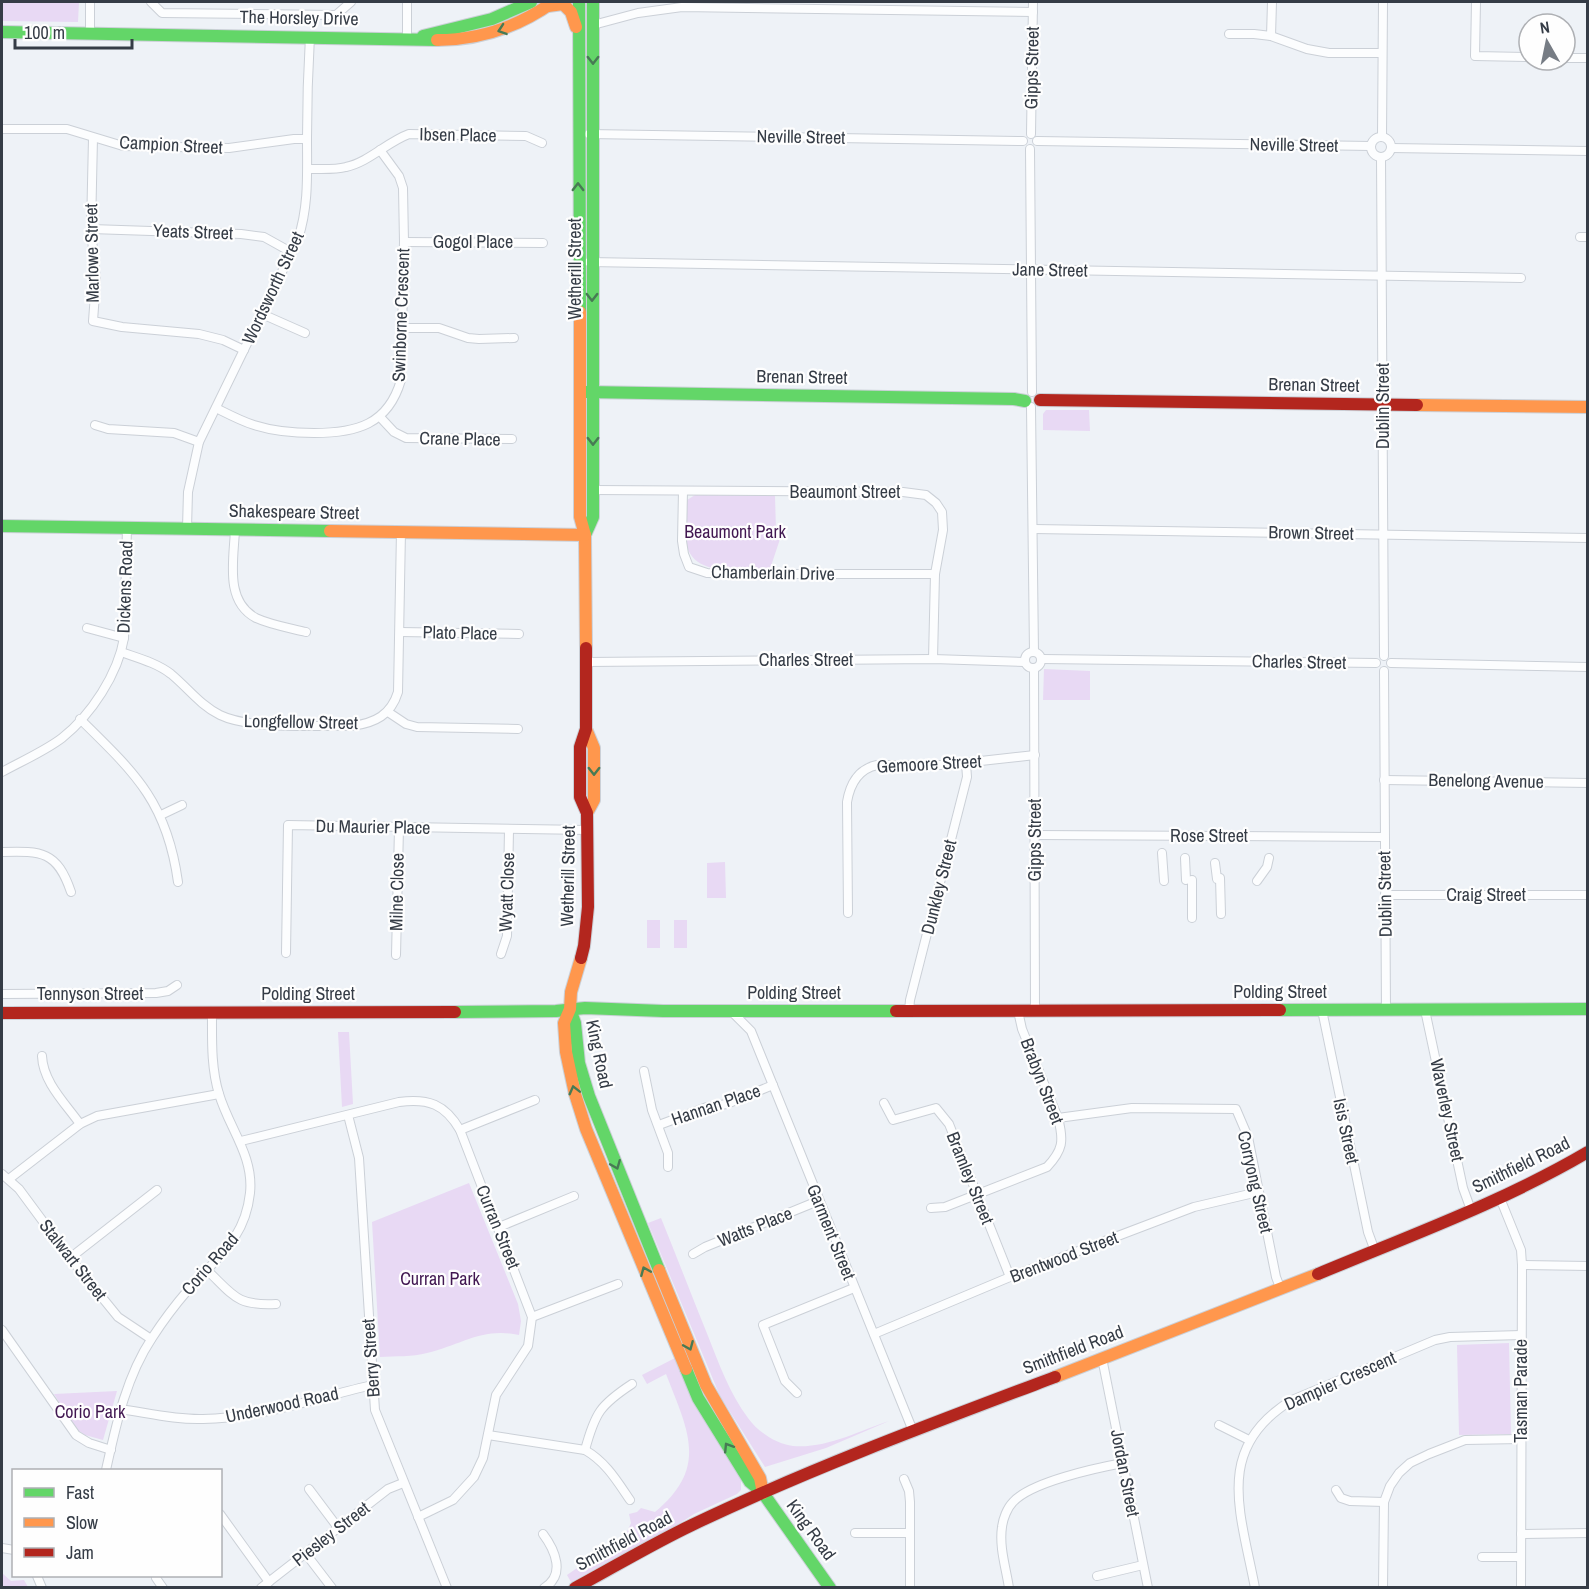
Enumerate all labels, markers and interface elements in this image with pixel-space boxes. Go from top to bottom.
street label: The Horsley Drive [239,4,359,31]
scale bar [15,12,132,50]
north arrow [1517,12,1577,72]
text: N [1538,16,1551,39]
text: 100 m [24,20,65,45]
one-way arrow [497,22,508,35]
street label: Gipps Street [1018,26,1045,110]
one-way arrow [587,55,599,64]
street label: Ibsen Place [419,121,497,148]
street label: Neville Street [756,123,846,150]
street label: Campion Street [119,129,223,160]
street label: Neville Street [1249,131,1339,158]
one-way arrow [572,182,584,191]
street label: Marlowe Street [78,203,105,303]
street label: Yeats Street [153,218,233,245]
street label: Wetherill Street [562,218,587,320]
street label: Wordsworth Street [235,227,310,348]
street label: Gogol Place [433,229,513,254]
street label: Swinborne Crescent [386,248,415,382]
street label: Jane Street [1012,256,1088,283]
one-way arrow [586,292,598,301]
street label: Brenan Street [756,363,848,390]
street label: Dublin Street [1370,363,1395,449]
street label: Brenan Street [1268,371,1360,398]
street label: Crane Place [419,425,501,452]
one-way arrow [587,437,599,446]
street label: Beaumont Street [790,479,900,504]
street label: Shakespeare Street [229,498,359,525]
park label: Beaumont Park [684,519,786,544]
street label: Brown Street [1268,519,1354,546]
street label: Dickens Road [110,540,139,634]
street label: Chamberlain Drive [711,559,835,586]
street label: Plato Place [422,619,498,646]
street label: Charles Street [759,647,853,672]
street label: Charles Street [1252,648,1346,675]
street label: Longfellow Street [244,708,358,735]
street label: Gemoore Street [876,748,982,779]
one-way arrow [588,767,600,776]
street label: Benelong Avenue [1428,767,1544,794]
street label: Gipps Street [1022,799,1047,881]
street label: Du Maurier Place [315,813,431,840]
street label: Rose Street [1170,823,1248,848]
street label: Wetherill Street [554,825,581,927]
street label: Dunkley Street [915,837,962,937]
street label: Dublin Street [1371,851,1398,937]
street label: Wyatt Close [493,852,520,932]
street label: Milne Close [383,853,410,931]
street label: Craig Street [1446,882,1526,907]
street label: Polding Street [1233,979,1327,1004]
street label: Polding Street [747,980,841,1005]
street label: Tennyson Street [37,981,143,1006]
street label: Polding Street [261,981,355,1006]
street label: King Road [580,1017,619,1091]
street label: Brabyn Street [1015,1034,1070,1127]
street label: Waverley Street [1424,1056,1471,1164]
street label: Hannan Place [668,1078,764,1131]
one-way arrow [569,1085,582,1095]
street label: Isis Street [1327,1096,1366,1166]
street label: Bramley Street [941,1128,1000,1228]
street label: Corryong Street [1232,1128,1279,1235]
street label: Smithfield Road [1468,1130,1574,1199]
one-way arrow [609,1159,621,1170]
street label: Garment Street [801,1180,862,1283]
street label: Curran Street [470,1181,527,1273]
street label: Watts Place [714,1200,796,1253]
street label: Stalwart Street [34,1214,113,1306]
street label: Brentwood Street [1006,1224,1122,1289]
street label: Corio Road [175,1227,244,1300]
park label: Curran Park [400,1266,480,1291]
one-way arrow [640,1266,652,1277]
street label: Berry Street [355,1318,386,1398]
street label: Smithfield Road [1019,1319,1127,1380]
one-way arrow [682,1339,694,1350]
street label: Tasman Parade [1508,1339,1533,1443]
street label: Dampier Crescent [1280,1345,1400,1416]
street label: Underwood Road [223,1380,341,1429]
park label: Corio Park [55,1399,126,1424]
street label: Jordan Street [1105,1427,1146,1519]
one-way arrow [723,1443,735,1453]
legend [12,1469,222,1577]
text: Fast [66,1480,94,1505]
street label: King Road [781,1494,842,1565]
street label: Piesley Street [287,1495,375,1572]
street label: Smithfield Road [571,1505,676,1576]
text: Slow [66,1510,98,1535]
text: Jam [66,1540,94,1565]

